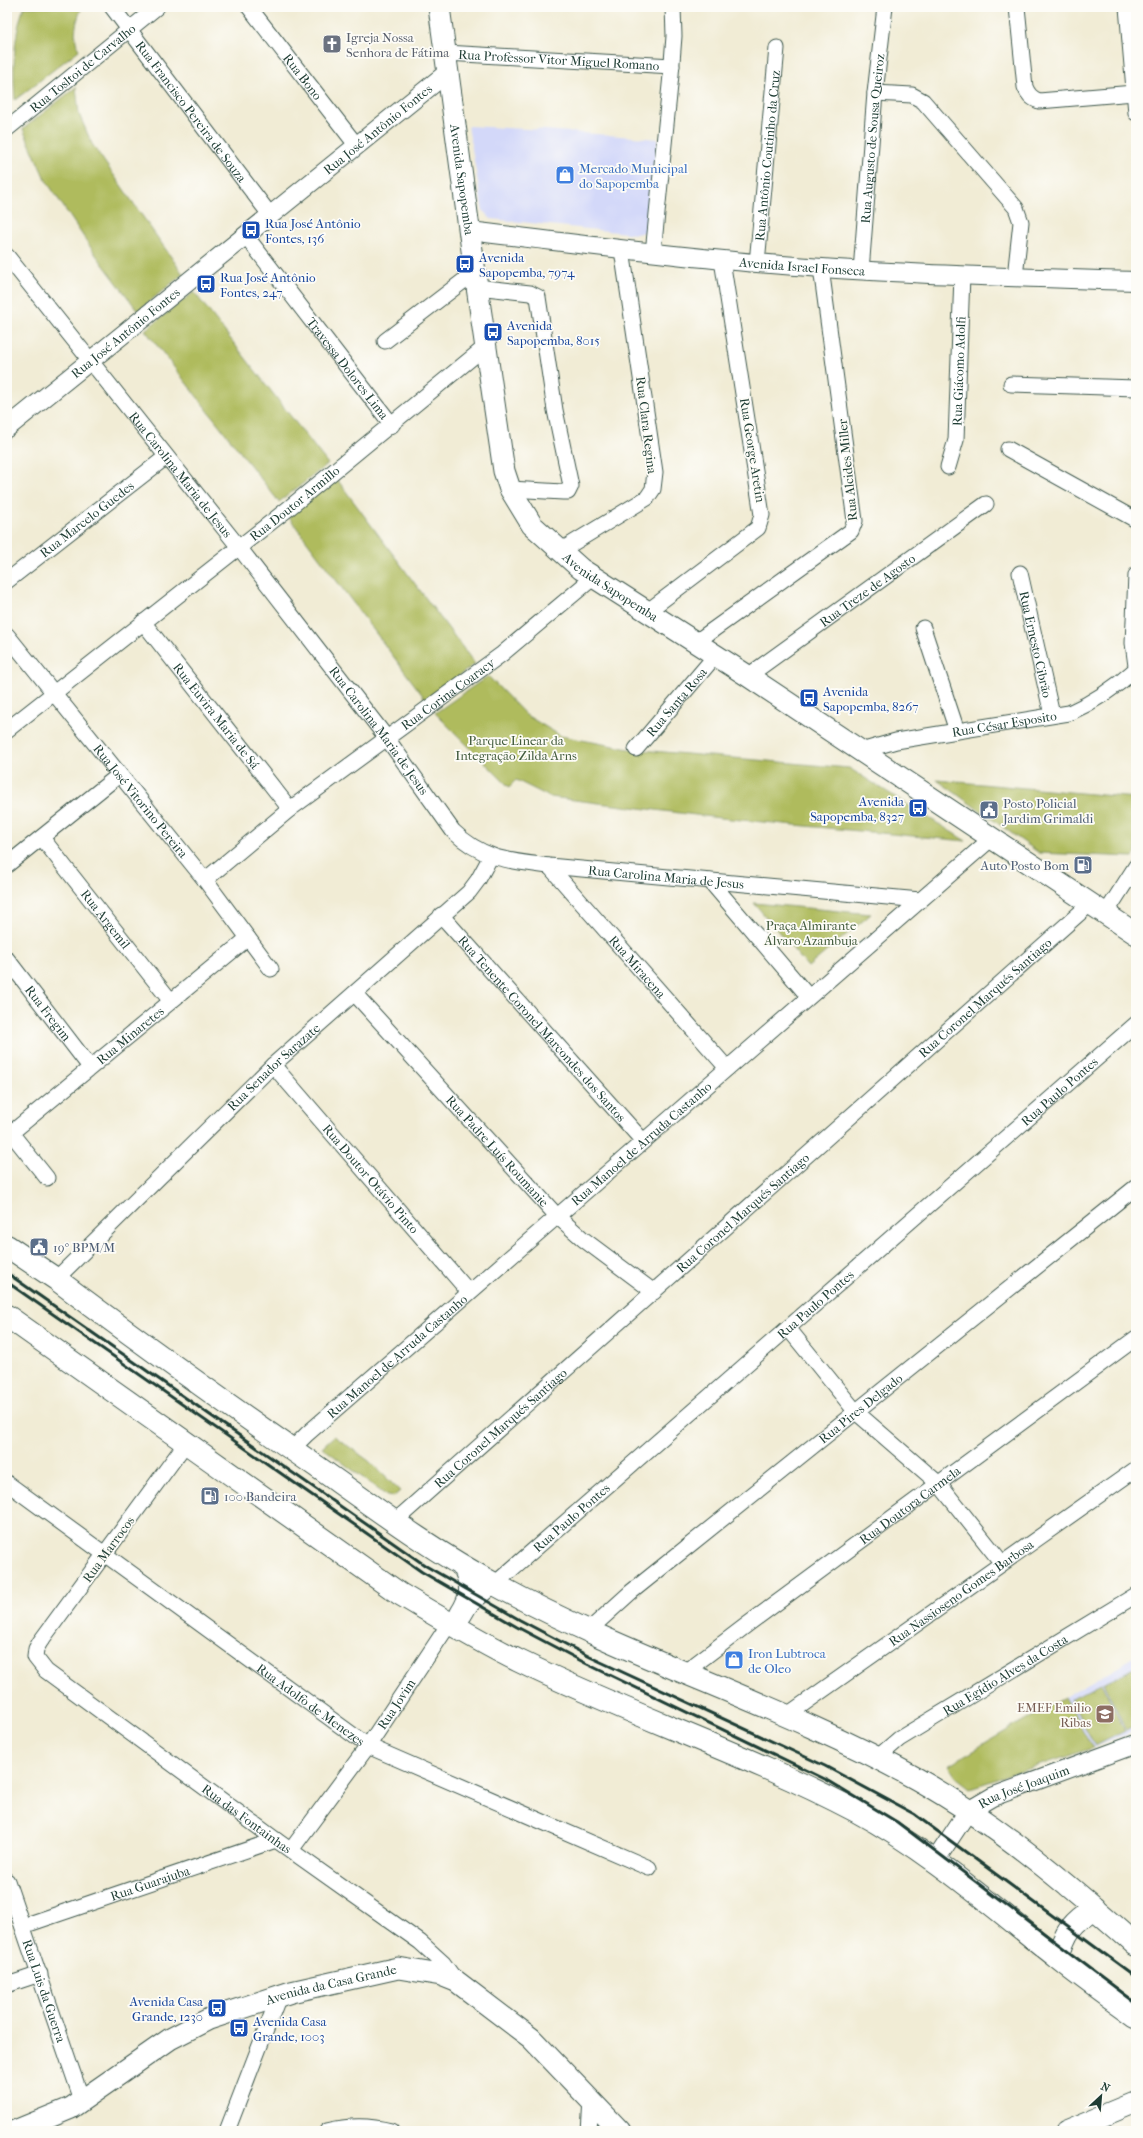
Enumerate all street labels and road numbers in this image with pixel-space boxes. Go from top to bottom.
street label: Rua Tosltoi de Carvalho [27,20,139,116]
street label: Rua Francisco Pereira de Souza [132,38,250,186]
street label: Rua Professor Vitor Miguel Romano [458,47,660,73]
street label: Rua Bono [280,51,325,103]
street label: Rua Augusto de Sousa Queiroz [858,53,888,224]
street label: Rua Antônio Coutinho da Cruz [752,69,783,242]
street label: Rua José Antônio Fontes [320,81,435,178]
street label: Avenida Sapopemba [447,122,477,237]
street label: Avenida Israel Fonseca [737,254,866,279]
street label: Rua José Antônio Fontes [68,284,183,381]
street label: Travessa Dolores Lima [304,315,392,423]
street label: Rua Giácomo Adolfi [950,316,968,426]
street label: Rua Clara Regina [633,375,660,476]
street label: Rua George Aretin [737,397,768,504]
street label: Rua Carolina Maria de Jesus [126,409,235,541]
street label: Rua Alcides Miller [835,418,860,522]
street label: Rua Doutor Armillo [247,463,343,544]
street label: Rua Marcelo Guedes [37,478,137,561]
street label: Avenida Sapopemba [559,549,662,625]
street label: Rua Treze de Agosto [817,550,919,630]
street label: Rua Ernesto Cibrão [1016,590,1055,700]
street label: Rua Corina Coaracy [398,654,498,733]
street label: Rua Euvira Maria de Sá [170,660,263,773]
street label: Rua Carolina Maria de Jesus [326,663,432,798]
street label: Rua Santa Rosa [643,664,711,740]
street label: Rua César Esposito [951,708,1058,740]
street label: Rua José Vitorino Pereira [90,741,191,862]
street label: Rua Carolina Maria de Jesus [588,863,745,892]
street label: Rua Argemil [78,887,134,952]
street label: Rua Miracena [606,932,669,1002]
street label: Rua Tenente Coronel Marcondes dos Santos [455,933,629,1125]
street label: Rua Coronel Marqués Santiago [915,935,1055,1061]
street label: Rua Fregim [22,982,74,1044]
street label: Rua Minaretes [94,1003,167,1068]
street label: Rua Senador Sarazate [224,1020,324,1114]
street label: Rua Paulo Pontes [1018,1054,1101,1129]
street label: Rua Manoel de Arruda Castanho [568,1078,715,1209]
street label: Rua Padre Luís Roumanie [443,1092,552,1210]
street label: Rua Doutor Otávio Pinto [319,1121,422,1237]
street label: Rua Coronel Marqués Santiago [673,1150,813,1276]
street label: Rua Paulo Pontes [774,1267,857,1342]
street label: Rua Manoel de Arruda Castanho [324,1291,470,1421]
street label: Rua Coronel Marqués Santiago [431,1365,570,1491]
street label: Rua Pires Delgado [816,1370,906,1447]
street label: Rua Doutora Carmela [856,1463,964,1547]
street label: Rua Paulo Pontes [530,1480,613,1555]
street label: Rua Marrocos [79,1513,138,1585]
street label: Rua Nassioseno Gomes Barbosa [886,1536,1037,1649]
street label: Rua Egídio Alves da Costa [940,1631,1071,1719]
street label: Rua Adolfo de Menezes [254,1660,368,1749]
street label: Rua Jovim [374,1676,419,1732]
street label: Rua José Joaquim [975,1762,1072,1811]
street label: Rua das Fontainhas [199,1781,294,1857]
street label: Rua Guarajuba [108,1863,193,1904]
street label: Rua Luis da Guerra [20,1937,69,2045]
street label: Avenida da Casa Grande [263,1961,398,2008]

